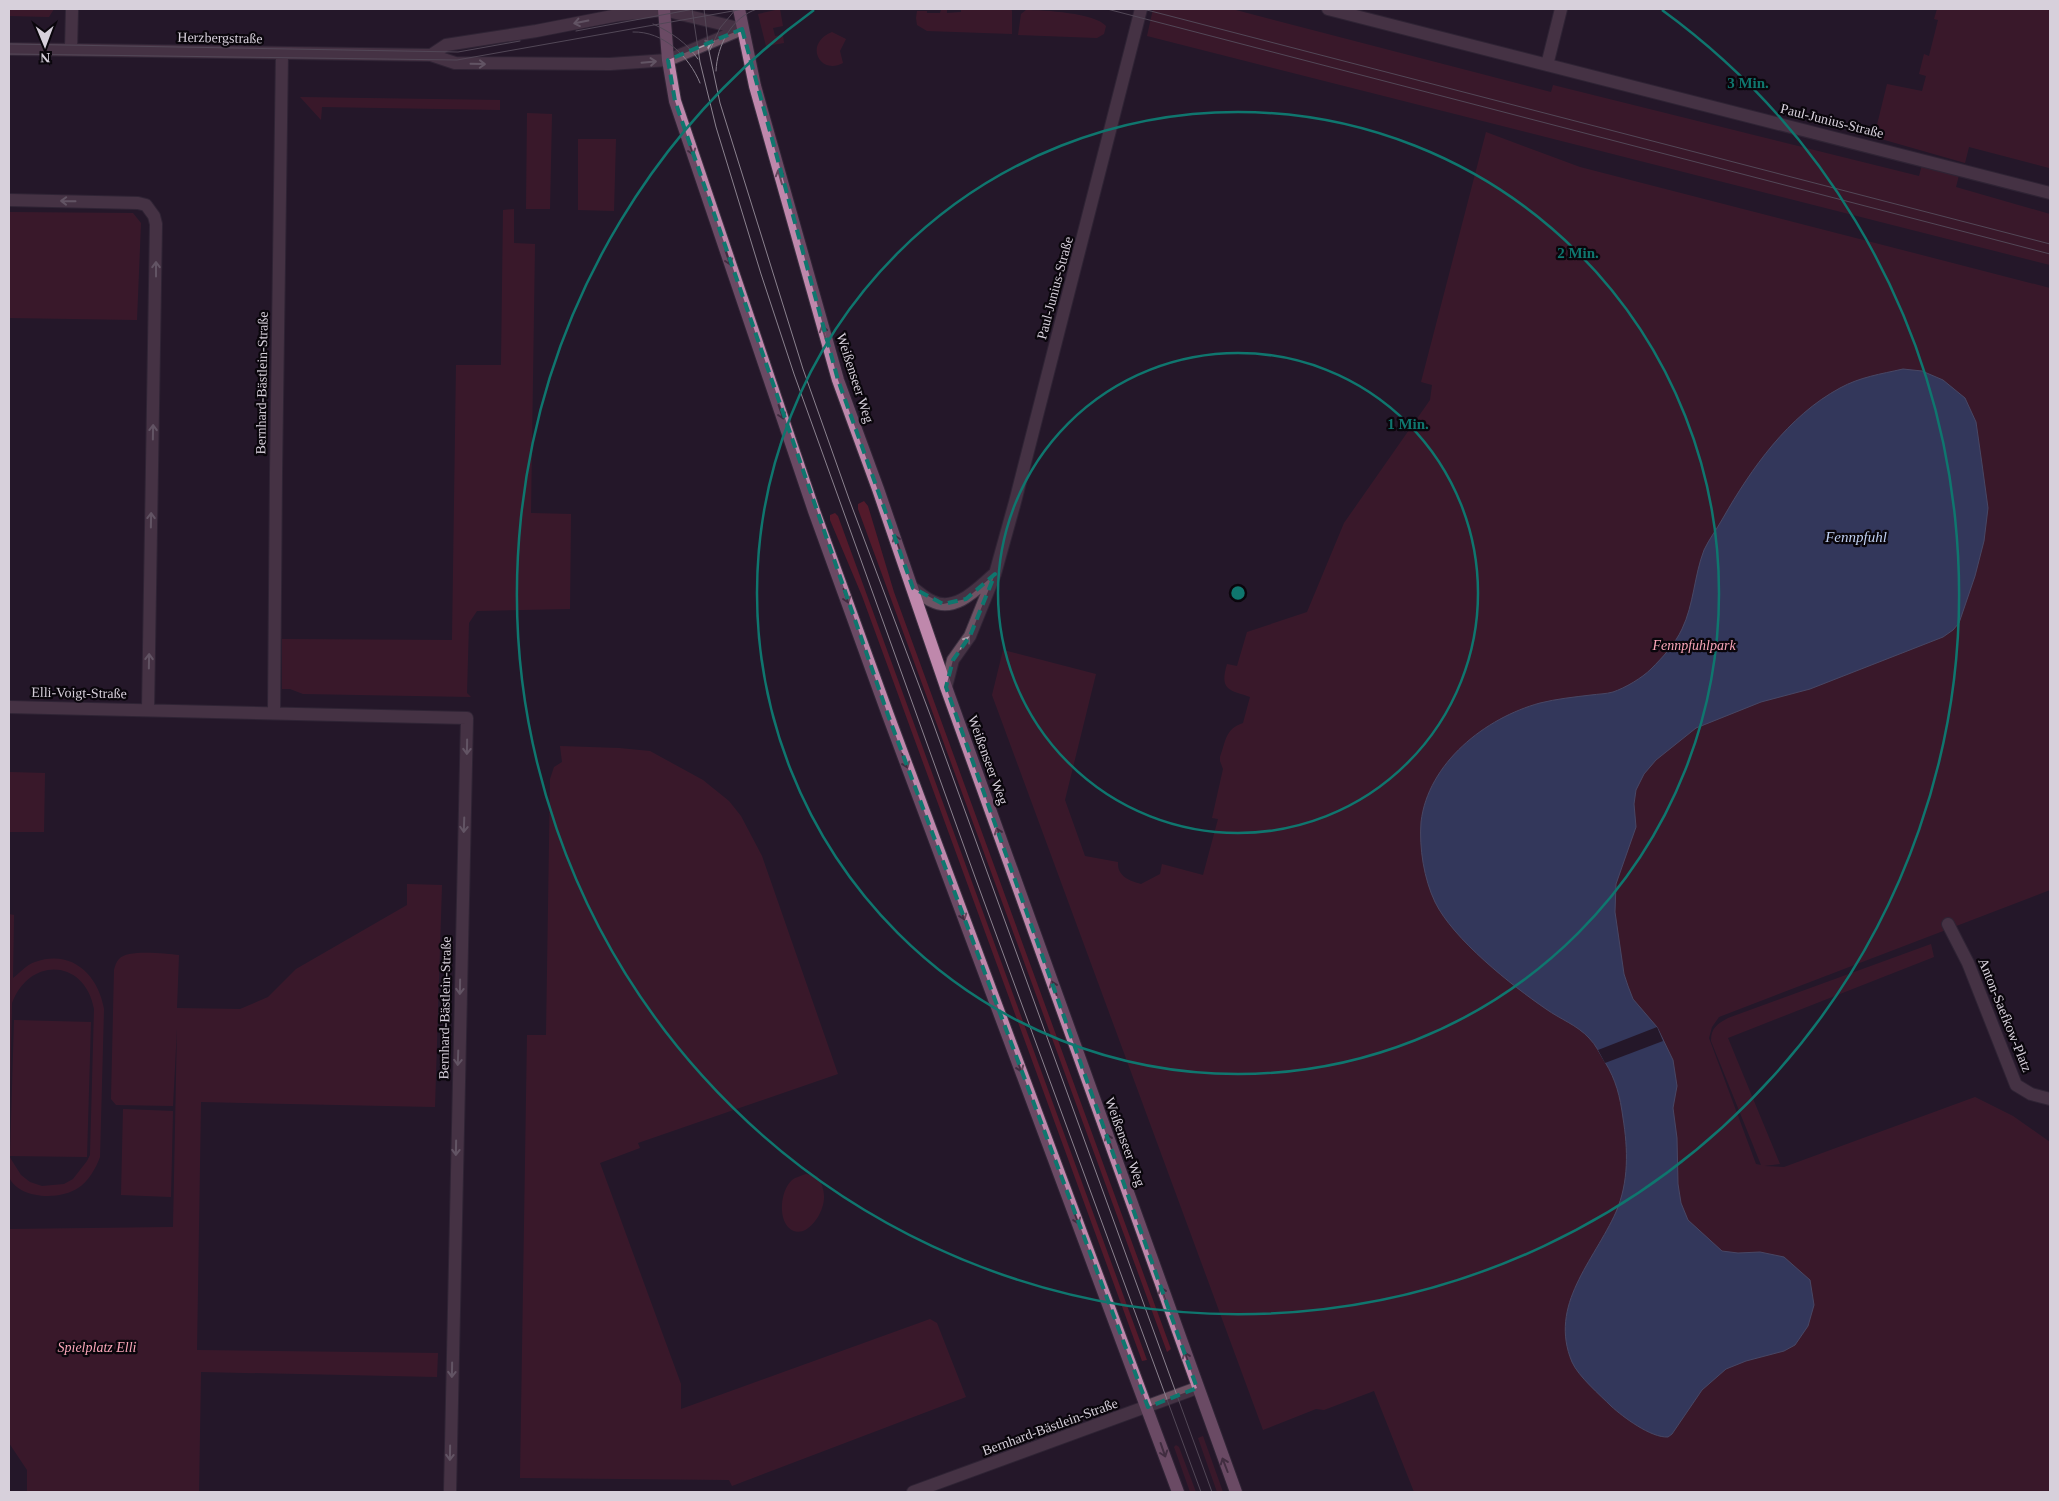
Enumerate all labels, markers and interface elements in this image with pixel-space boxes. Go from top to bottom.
one-way arrow [573,18,589,28]
north arrow [20,20,70,70]
street label: Herzbergstraße [177,30,263,46]
one-way arrow [697,39,712,49]
text: N [40,50,50,65]
one-way arrow [641,57,657,67]
one-way arrow [470,59,486,69]
text: 3 Min. [1727,75,1769,91]
street label: Paul-Junius-Straße [1779,101,1885,141]
one-way arrow [686,139,696,155]
one-way arrow [775,169,785,185]
one-way arrow [60,196,76,206]
street label: Paul-Junius-Straße [1034,235,1076,341]
text: 2 Min. [1557,245,1599,261]
one-way arrow [724,250,733,266]
one-way arrow [151,262,161,278]
street label: Bernhard-Bästlein-Straße [253,311,271,455]
one-way arrow [819,326,829,342]
street label: Weißenseer Weg [833,331,877,425]
one-way arrow [776,404,786,420]
text: 1 Min. [1387,416,1429,432]
one-way arrow [148,424,158,440]
one-way arrow [146,512,156,528]
water label: Fennpfuhl [1824,529,1887,545]
one-way arrow [892,535,901,550]
centre of rings [1229,584,1247,602]
one-way arrow [842,587,851,603]
one-way arrow [960,636,970,650]
park label: Fennpfuhlpark [1651,638,1736,653]
one-way arrow [144,653,153,669]
street label: Elli-Voigt-Straße [31,685,127,701]
street label: Weißenseer Weg [965,713,1011,807]
one-way arrow [462,739,471,755]
one-way arrow [901,753,910,768]
one-way arrow [460,816,469,832]
one-way arrow [994,827,1003,843]
one-way arrow [958,905,967,920]
street label: Bernhard-Bästlein-Straße [436,936,454,1080]
street label: Anton-Saefkow-Platz [1975,956,2035,1074]
one-way arrow [455,978,465,995]
one-way arrow [1049,980,1058,996]
one-way arrow [453,1050,463,1066]
one-way arrow [1015,1057,1024,1073]
street label: Weißenseer Weg [1102,1095,1148,1189]
one-way arrow [1104,1133,1113,1149]
one-way arrow [451,1140,461,1156]
one-way arrow [1073,1210,1082,1225]
one-way arrow [1158,1286,1167,1302]
park label: Spielplatz Elli [58,1340,137,1355]
one-way arrow [1182,1352,1191,1367]
one-way arrow [447,1362,456,1378]
street label: Bernhard-Bästlein-Straße [980,1395,1120,1459]
one-way arrow [1159,1441,1168,1457]
one-way arrow [445,1445,455,1461]
one-way arrow [1220,1458,1229,1473]

